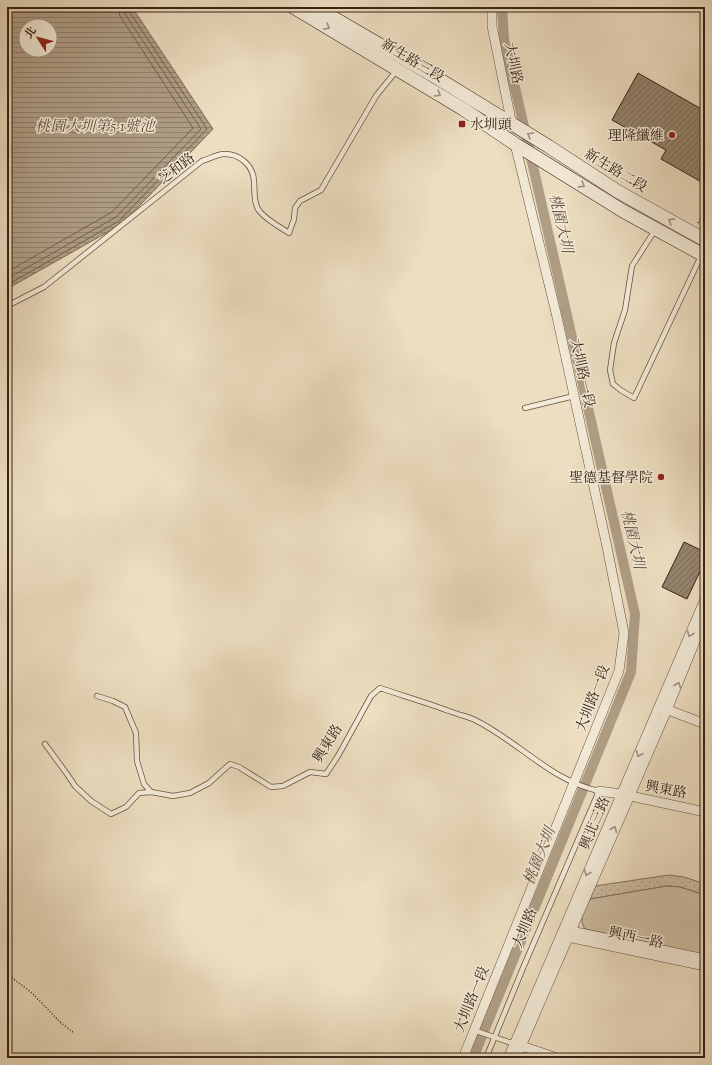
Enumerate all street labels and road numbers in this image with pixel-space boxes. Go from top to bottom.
street label: 新生路三段 [377,35,447,88]
street label: 大圳路 [498,41,526,86]
street label: 新生路二段 [580,145,650,198]
street label: 芝和路 [154,149,200,190]
street label: 大圳路一段 [564,337,598,410]
street label: 大圳路一段 [572,662,616,735]
street label: 興東路 [309,721,348,767]
street label: 興東路 [643,777,688,805]
street label: 興北三路 [576,794,616,853]
street label: 大圳路 [508,906,543,952]
street label: 興西一路 [606,923,665,955]
street label: 大圳路一段 [450,964,495,1036]

